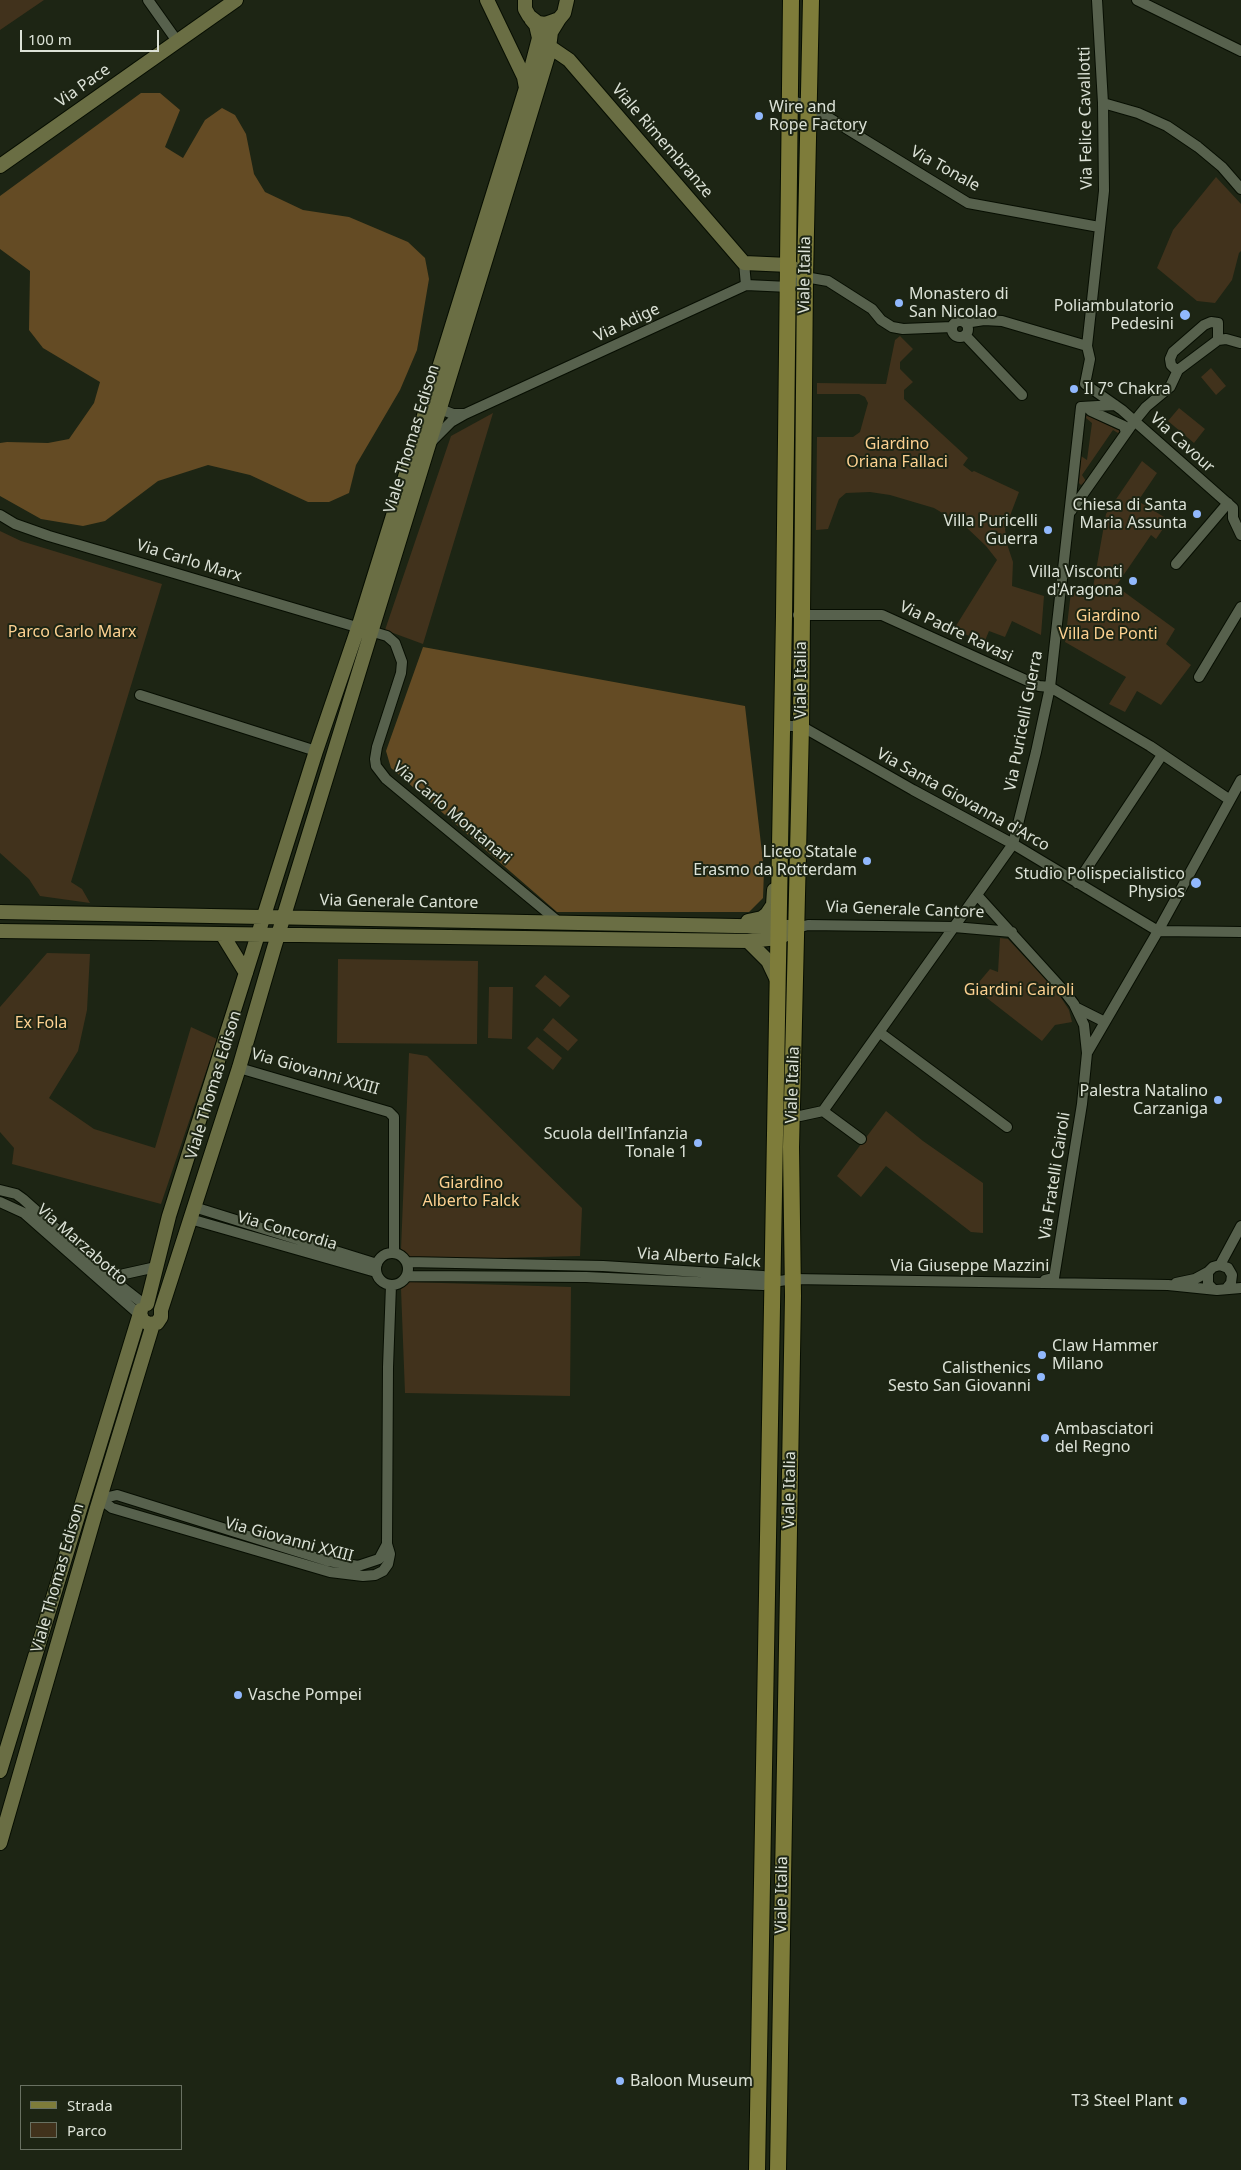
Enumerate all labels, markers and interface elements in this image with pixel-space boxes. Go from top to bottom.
scale bar [22,20,161,52]
text: 100 m [28,29,72,49]
street label: Via Felice Cavallotti [1075,46,1097,190]
street label: Via Pace [52,60,114,112]
street label: Viale Rimembranze [607,80,717,202]
place label: Wire and Rope Factory [769,97,867,135]
marker: Wire and Rope Factory [753,110,765,122]
street label: Via Tonale [907,142,983,196]
street label: Viale Italia [795,236,815,314]
place label: Monastero di San Nicolao [909,284,1009,322]
place label: Poliambulatorio Pedesini [1054,296,1174,334]
marker: Monastero di San Nicolao [893,297,905,309]
street label: Via Adige [591,300,663,346]
marker: Poliambulatorio Pedesini [1178,308,1192,322]
street label: Viale Thomas Edison [380,362,444,516]
place label: Il 7° Chakra [1084,379,1171,399]
marker: Il 7° Chakra [1068,383,1080,395]
street label: Via Cavour [1146,409,1218,477]
park label: Giardino Oriana Fallaci [846,434,948,472]
place label: Chiesa di Santa Maria Assunta [1073,495,1187,533]
marker: Chiesa di Santa Maria Assunta [1191,508,1203,520]
place label: Villa Puricelli Guerra [943,511,1038,549]
marker: Villa Puricelli Guerra [1042,524,1054,536]
street label: Via Carlo Marx [134,536,244,586]
place label: Villa Visconti d'Aragona [1029,562,1123,600]
marker: Villa Visconti d'Aragona [1127,575,1139,587]
street label: Via Padre Ravasi [896,597,1016,667]
park label: Giardino Villa De Ponti [1058,606,1158,644]
park label: Parco Carlo Marx [8,622,136,642]
street label: Viale Italia [791,641,811,719]
street label: Via Puricelli Guerra [1001,649,1047,793]
street label: Via Santa Giovanna d'Arco [873,744,1053,856]
street label: Via Carlo Montanari [389,758,515,868]
place label: Liceo Statale Erasmo da Rotterdam [693,842,857,880]
marker: Liceo Statale Erasmo da Rotterdam [861,855,873,867]
place label: Studio Polispecialistico Physios [1015,864,1185,902]
marker: Studio Polispecialistico Physios [1189,876,1203,890]
street label: Via Generale Cantore [319,891,479,913]
street label: Via Generale Cantore [825,898,985,922]
park label: Giardini Cairoli [964,980,1074,1000]
street label: Viale Thomas Edison [182,1008,246,1162]
park label: Ex Fola [15,1013,67,1033]
street label: Via Giovanni XXIII [249,1045,381,1099]
street label: Viale Italia [782,1046,804,1124]
place label: Palestra Natalino Carzaniga [1080,1081,1208,1119]
marker: Palestra Natalino Carzaniga [1212,1094,1224,1106]
street label: Via Fratelli Cairoli [1035,1111,1075,1241]
place label: Scuola dell'Infanzia Tonale 1 [544,1124,688,1162]
marker: Scuola dell'Infanzia Tonale 1 [692,1137,704,1149]
park label: Giardino Alberto Falck [422,1173,520,1211]
street label: Via Marzabotto [33,1200,131,1290]
street label: Via Concordia [235,1208,339,1254]
street label: Via Alberto Falck [637,1244,761,1272]
street label: Via Giuseppe Mazzini [891,1256,1049,1276]
place label: Claw Hammer Milano [1052,1336,1158,1374]
marker: Claw Hammer Milano [1036,1349,1048,1361]
place label: Calisthenics Sesto San Giovanni [888,1358,1031,1396]
marker: Calisthenics Sesto San Giovanni [1035,1371,1047,1383]
place label: Ambasciatori del Regno [1055,1419,1154,1457]
marker: Ambasciatori del Regno [1039,1432,1051,1444]
street label: Viale Italia [780,1451,800,1529]
street label: Viale Thomas Edison [28,1501,88,1655]
street label: Via Giovanni XXIII [223,1514,355,1566]
place label: Vasche Pompei [248,1685,362,1705]
marker: Vasche Pompei [232,1689,244,1701]
street label: Viale Italia [772,1856,792,1934]
place label: Baloon Museum [630,2071,753,2091]
marker: Baloon Museum [614,2075,626,2087]
legend [20,2085,182,2150]
place label: T3 Steel Plant [1071,2091,1173,2111]
text: Strada [67,2095,113,2115]
marker: T3 Steel Plant [1177,2095,1189,2107]
text: Parco [67,2120,107,2140]

